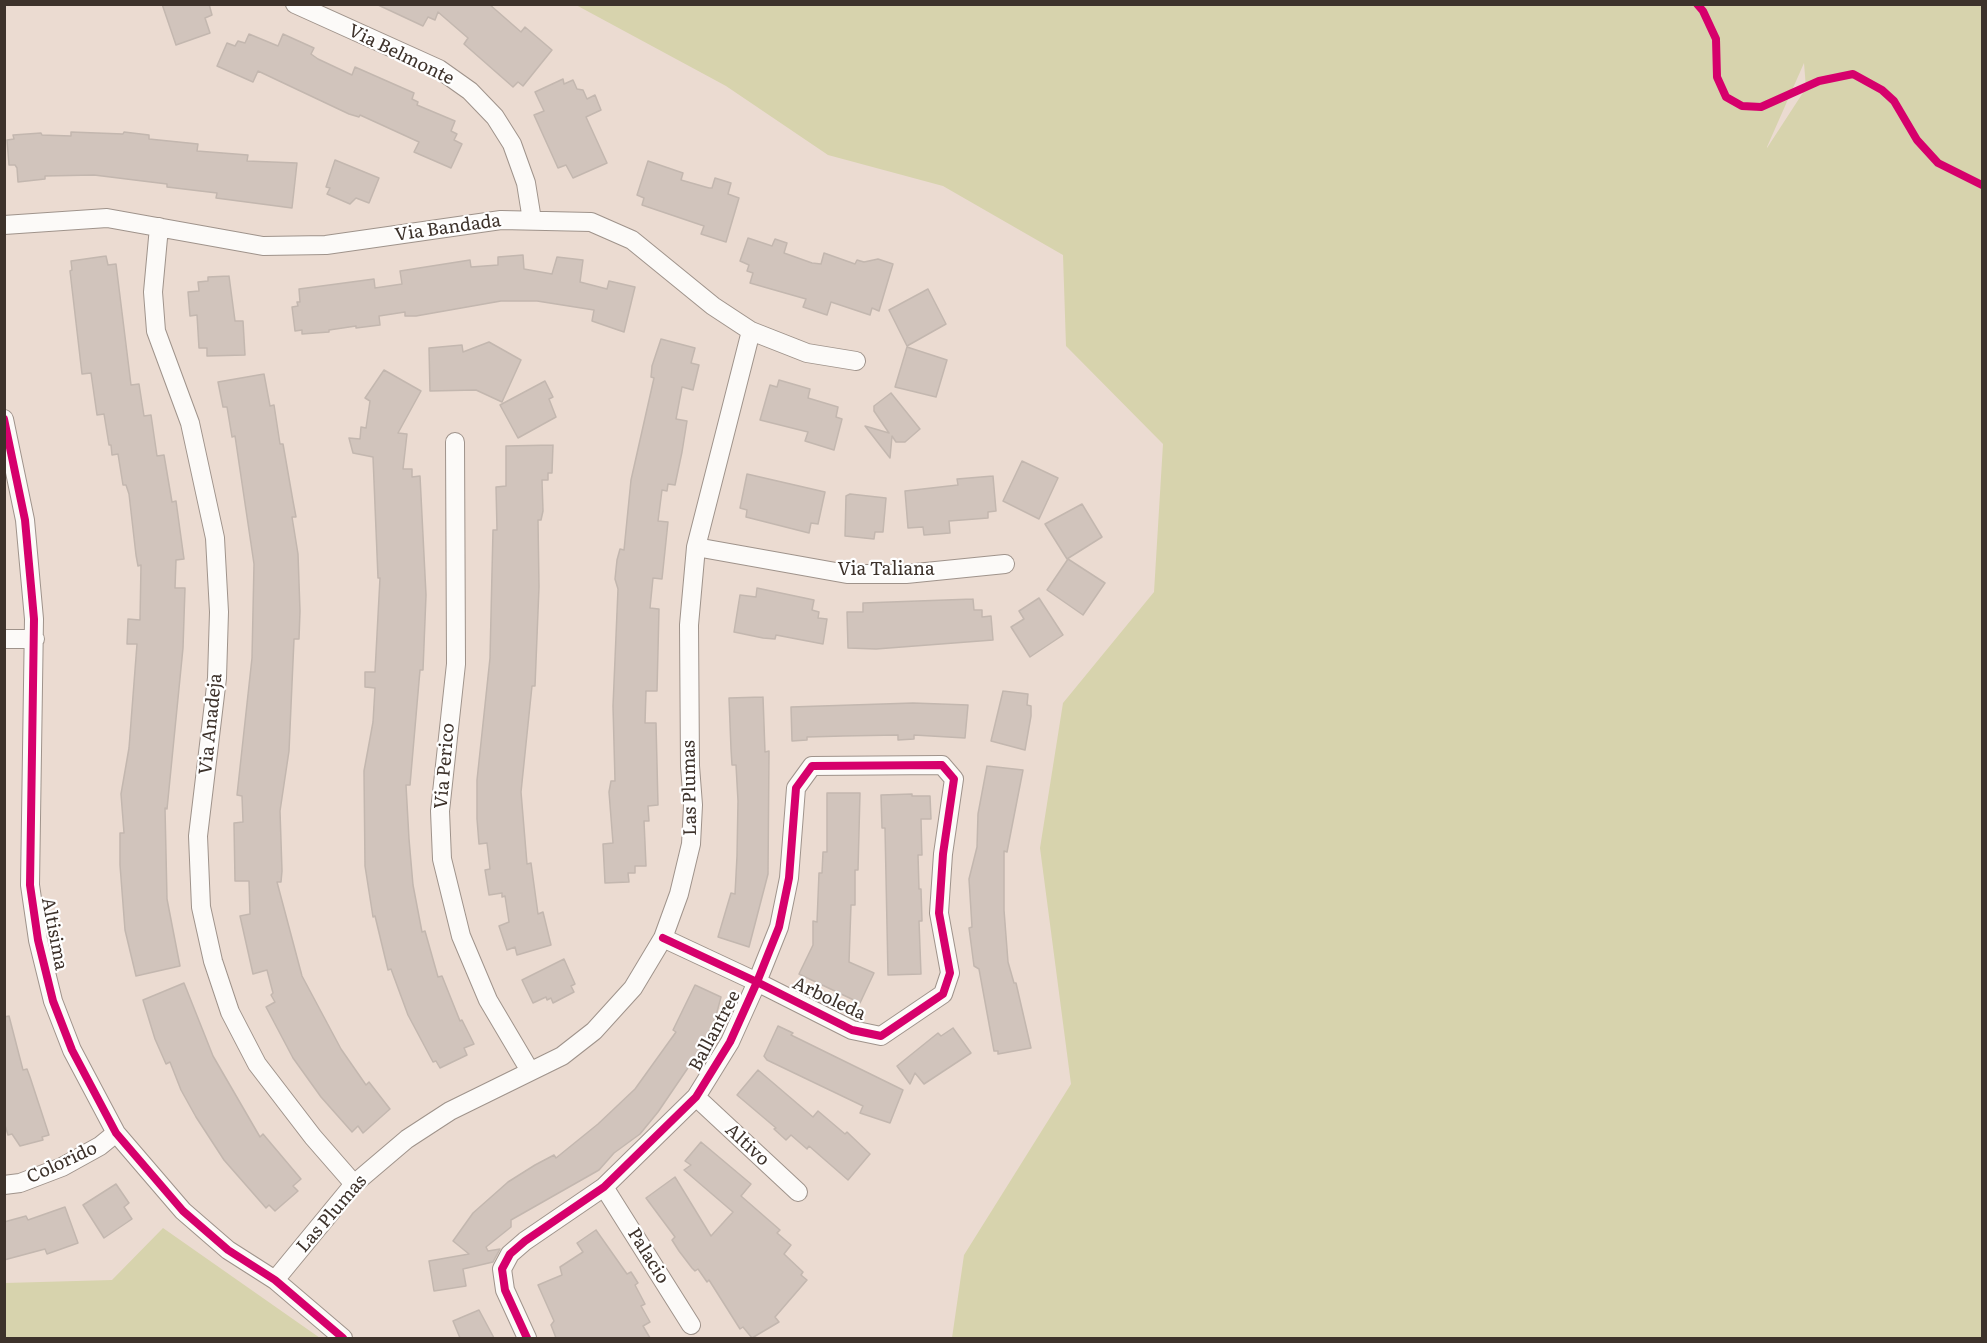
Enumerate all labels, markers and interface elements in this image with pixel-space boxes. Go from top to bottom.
street label: Via Belmonte [345,20,457,90]
street label: Via Bandada [394,210,502,246]
street label: Via Taliana [837,559,935,581]
street label: Via Anadeja [195,672,227,776]
street label: Via Perico [430,722,460,810]
street label: Las Plumas [678,740,702,836]
street label: Altisima [36,896,72,972]
street label: Arboleda [789,973,869,1025]
street label: Ballantree [685,987,745,1075]
street label: Altivo [720,1119,774,1171]
street label: Colorido [23,1137,101,1189]
street label: Las Plumas [292,1171,372,1257]
street label: Palacio [622,1224,674,1288]

